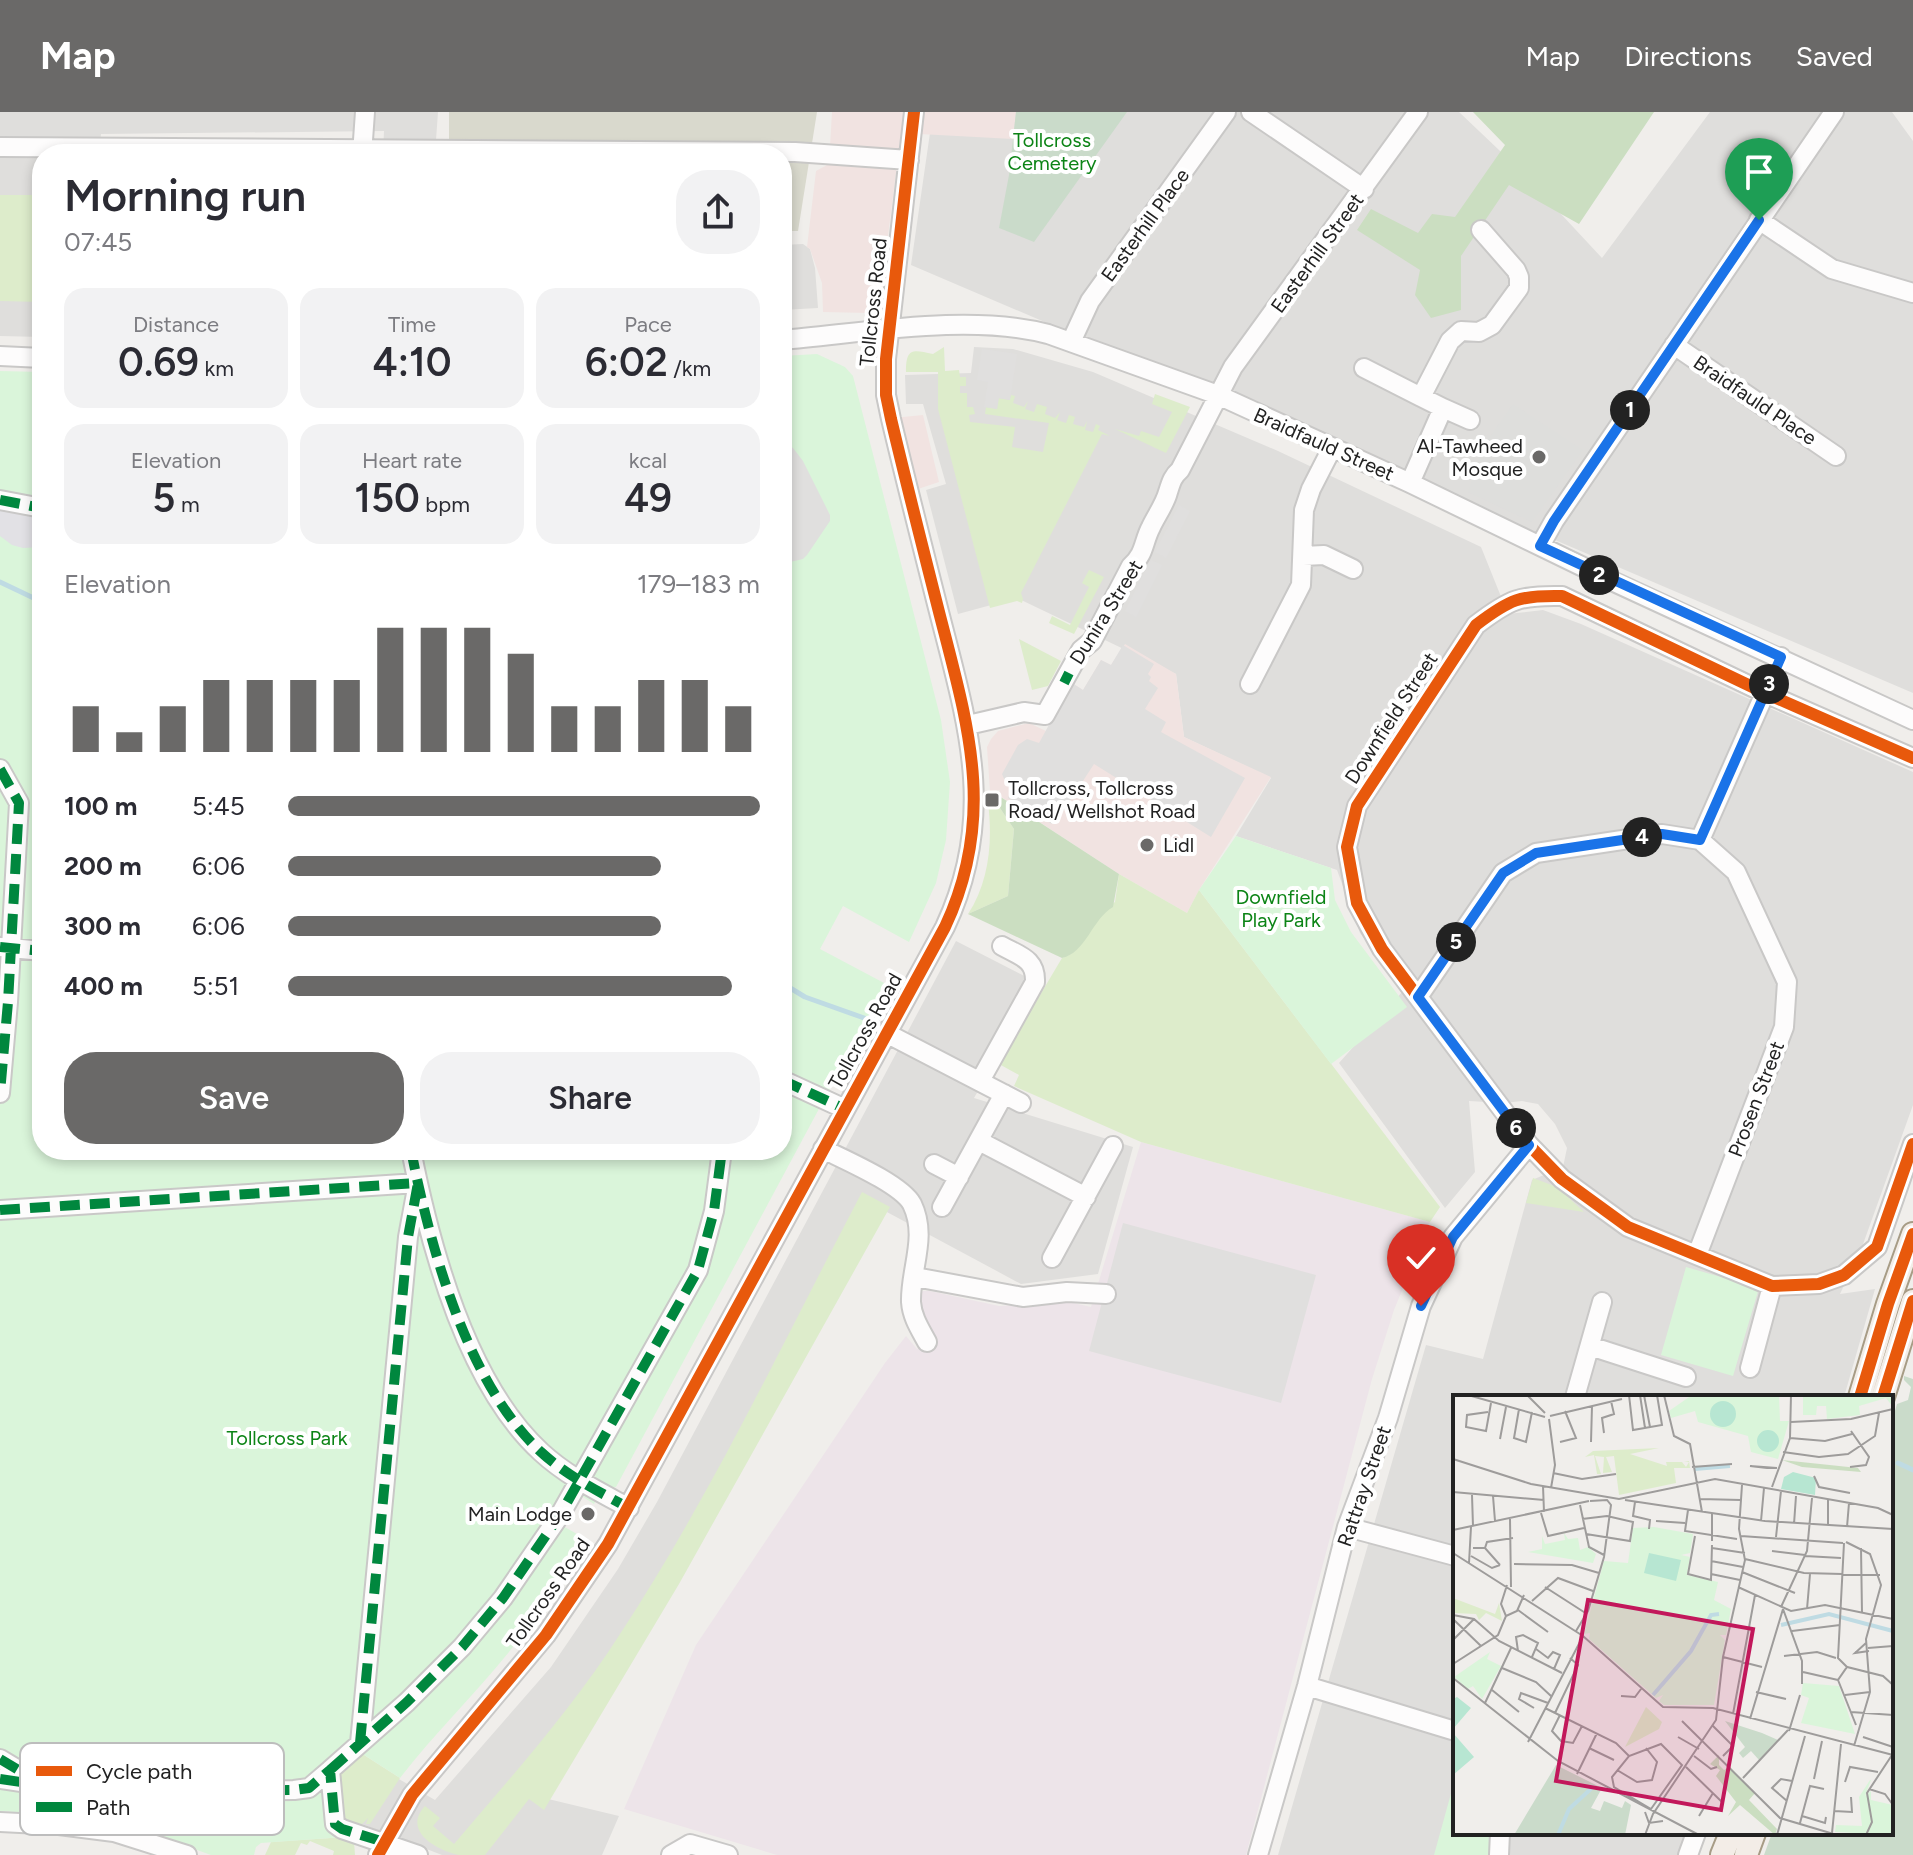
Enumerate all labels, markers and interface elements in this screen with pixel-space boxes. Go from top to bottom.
text: Map [40,33,116,79]
text: Map [1526,39,1580,73]
text: Directions [1624,39,1752,73]
text: Saved [1796,39,1873,73]
park label: Tollcross Cemetery [1008,128,1097,175]
pin [1725,138,1793,220]
icon: arrive [1737,150,1781,194]
street label: Easterhill Place [1096,164,1194,286]
text: Morning run [64,169,306,222]
button: share [676,170,760,254]
street label: Easterhill Street [1266,188,1368,318]
text: 07:45 [64,226,132,258]
street label: Tollcross Road [854,237,892,367]
text: Distance [133,311,219,338]
text: Time [388,311,436,338]
text: Pace [624,311,672,338]
text: 0.69 [118,338,199,386]
text: 4:10 [373,338,451,386]
text: 6:02 [585,338,668,386]
street label: Braidfauld Place [1689,350,1821,450]
text: km [199,355,234,382]
text: /km [668,355,711,382]
pin: 1 [1610,390,1650,430]
text: 1 [1625,396,1635,423]
street label: Braidfauld Street [1250,402,1398,486]
place label: Al-Tawheed Mosque [1416,434,1523,481]
text: Elevation [131,447,221,474]
text: Heart rate [362,447,462,474]
text: kcal [629,447,667,474]
marker: Al-Tawheed Mosque [1530,448,1548,466]
text: 5 [152,474,175,522]
text: 150 [354,474,420,522]
text: 49 [624,474,672,522]
text: m [175,491,200,518]
text: bpm [420,491,470,518]
street label: Dunira Street [1064,555,1148,669]
pin: 2 [1579,555,1619,595]
text: 2 [1593,561,1605,588]
text: Elevation [64,568,171,600]
text: 179–183 m [637,568,760,600]
street label: Downfield Street [1340,648,1442,788]
pin: 3 [1749,664,1789,704]
text: 3 [1763,670,1775,697]
place label: Tollcross, Tollcross Road/ Wellshot Road [1008,776,1196,823]
text: 100 m [64,790,138,822]
text: 5:45 [192,790,245,822]
marker: Tollcross, Tollcross Road/ Wellshot Road [983,791,1001,809]
pin: 4 [1622,817,1662,857]
text: 4 [1635,823,1649,850]
place label: Lidl [1163,833,1194,857]
marker: Lidl [1138,836,1156,854]
text: 200 m [64,850,142,882]
text: 6:06 [192,850,245,882]
park label: Downfield Play Park [1236,885,1327,932]
text: 300 m [64,910,141,942]
text: 6:06 [192,910,245,942]
pin: 5 [1436,922,1476,962]
text: 5 [1450,928,1462,955]
street label: Tollcross Road [823,969,907,1093]
text: 400 m [64,970,143,1002]
text: 5:51 [192,970,239,1002]
street label: Prosen Street [1723,1038,1789,1160]
button: Save [64,1052,404,1144]
button: Share [420,1052,760,1144]
pin: 6 [1496,1108,1536,1148]
text: 6 [1510,1114,1522,1141]
pin [1387,1224,1455,1306]
icon: check [1399,1236,1443,1280]
inset map [1453,1395,1893,1835]
street label: Rattray Street [1332,1422,1396,1550]
park label: Tollcross Park [227,1426,348,1450]
place label: Main Lodge [468,1502,572,1526]
marker: Main Lodge [579,1505,597,1523]
street label: Tollcross Road [501,1533,595,1653]
legend [20,1743,284,1835]
text: Cycle path [86,1758,192,1785]
text: Path [86,1794,130,1821]

